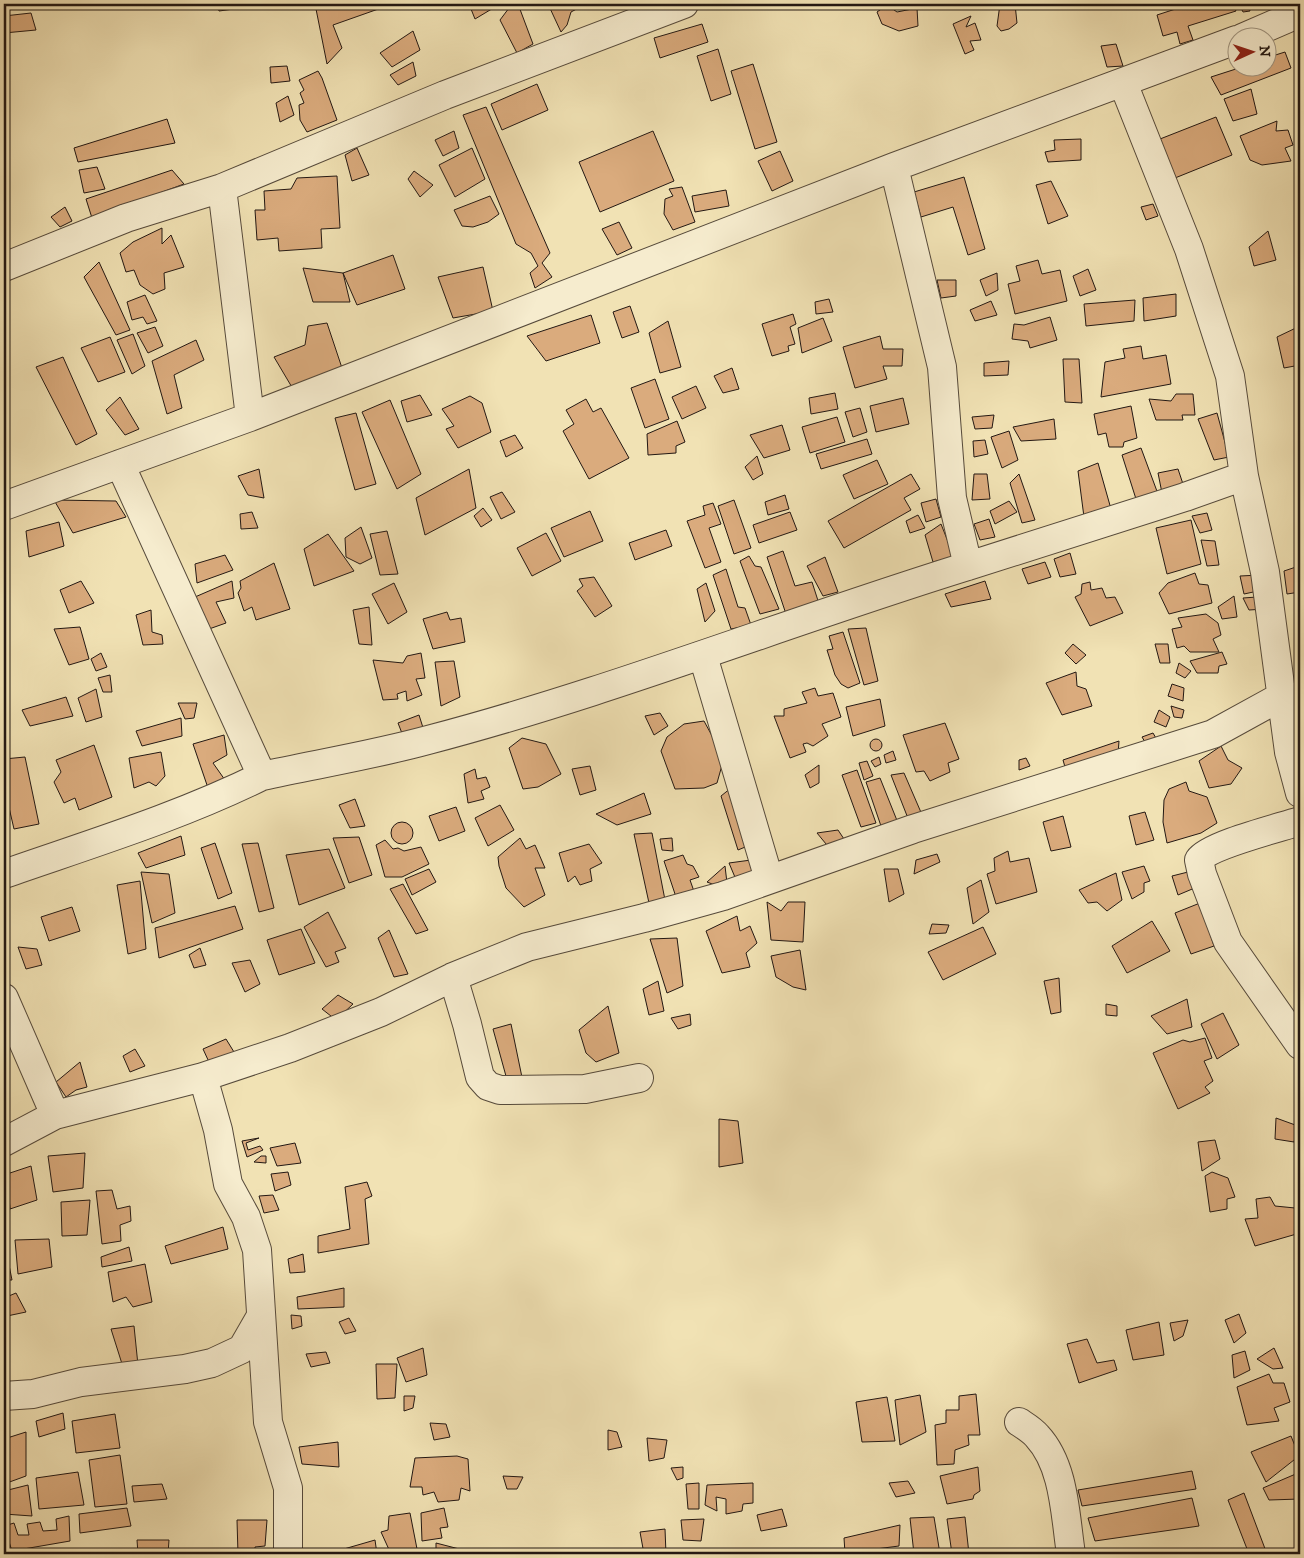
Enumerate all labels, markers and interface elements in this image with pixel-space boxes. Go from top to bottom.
north arrow [1226,28,1276,78]
text: N [1255,45,1273,58]

